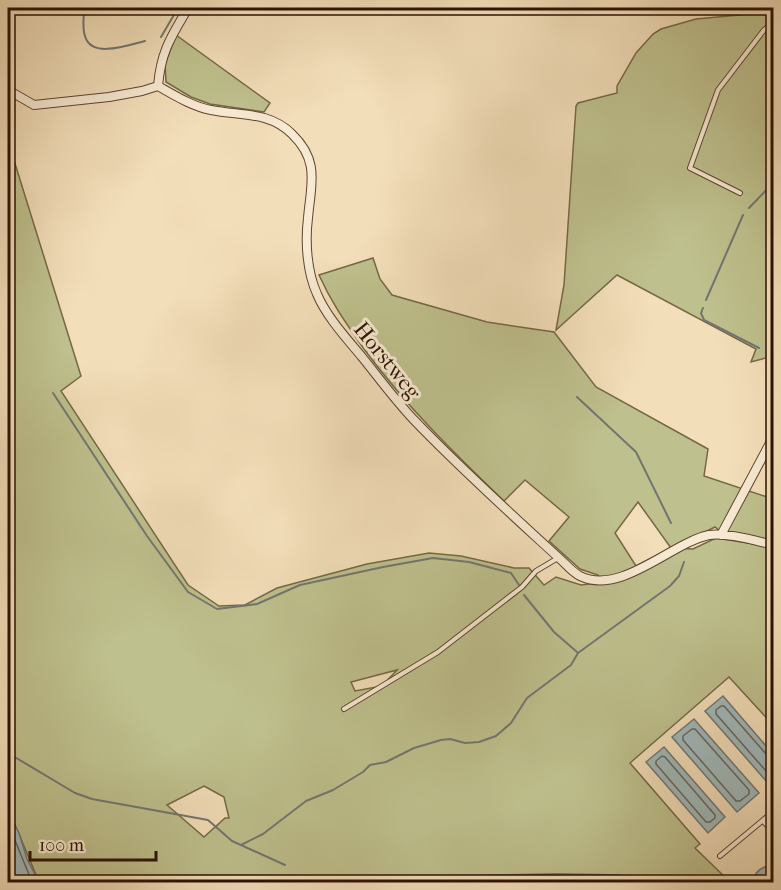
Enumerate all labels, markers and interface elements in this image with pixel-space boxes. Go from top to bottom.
street label: Horstweg [348,317,426,405]
scale bar [30,824,156,862]
text: 100 m [39,835,84,856]

